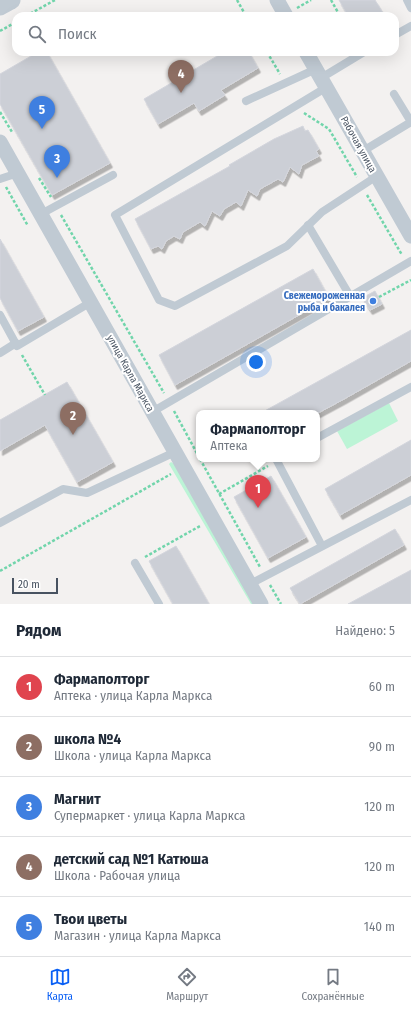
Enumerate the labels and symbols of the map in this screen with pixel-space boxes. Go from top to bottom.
pin: 4 [168,60,194,93]
pin: 5 [29,96,55,129]
street label: Рабочая улица [338,114,379,175]
pin: 3 [44,145,70,178]
place label: Свежемороженная рыба и бакалея [284,290,365,314]
marker: Свежемороженная рыба и бакалея [368,296,378,306]
street label: улица Карла Маркса [104,333,156,414]
your location [246,352,266,372]
pin: 2 [60,402,86,435]
pin: 1 [245,475,271,508]
scale bar [12,576,58,595]

